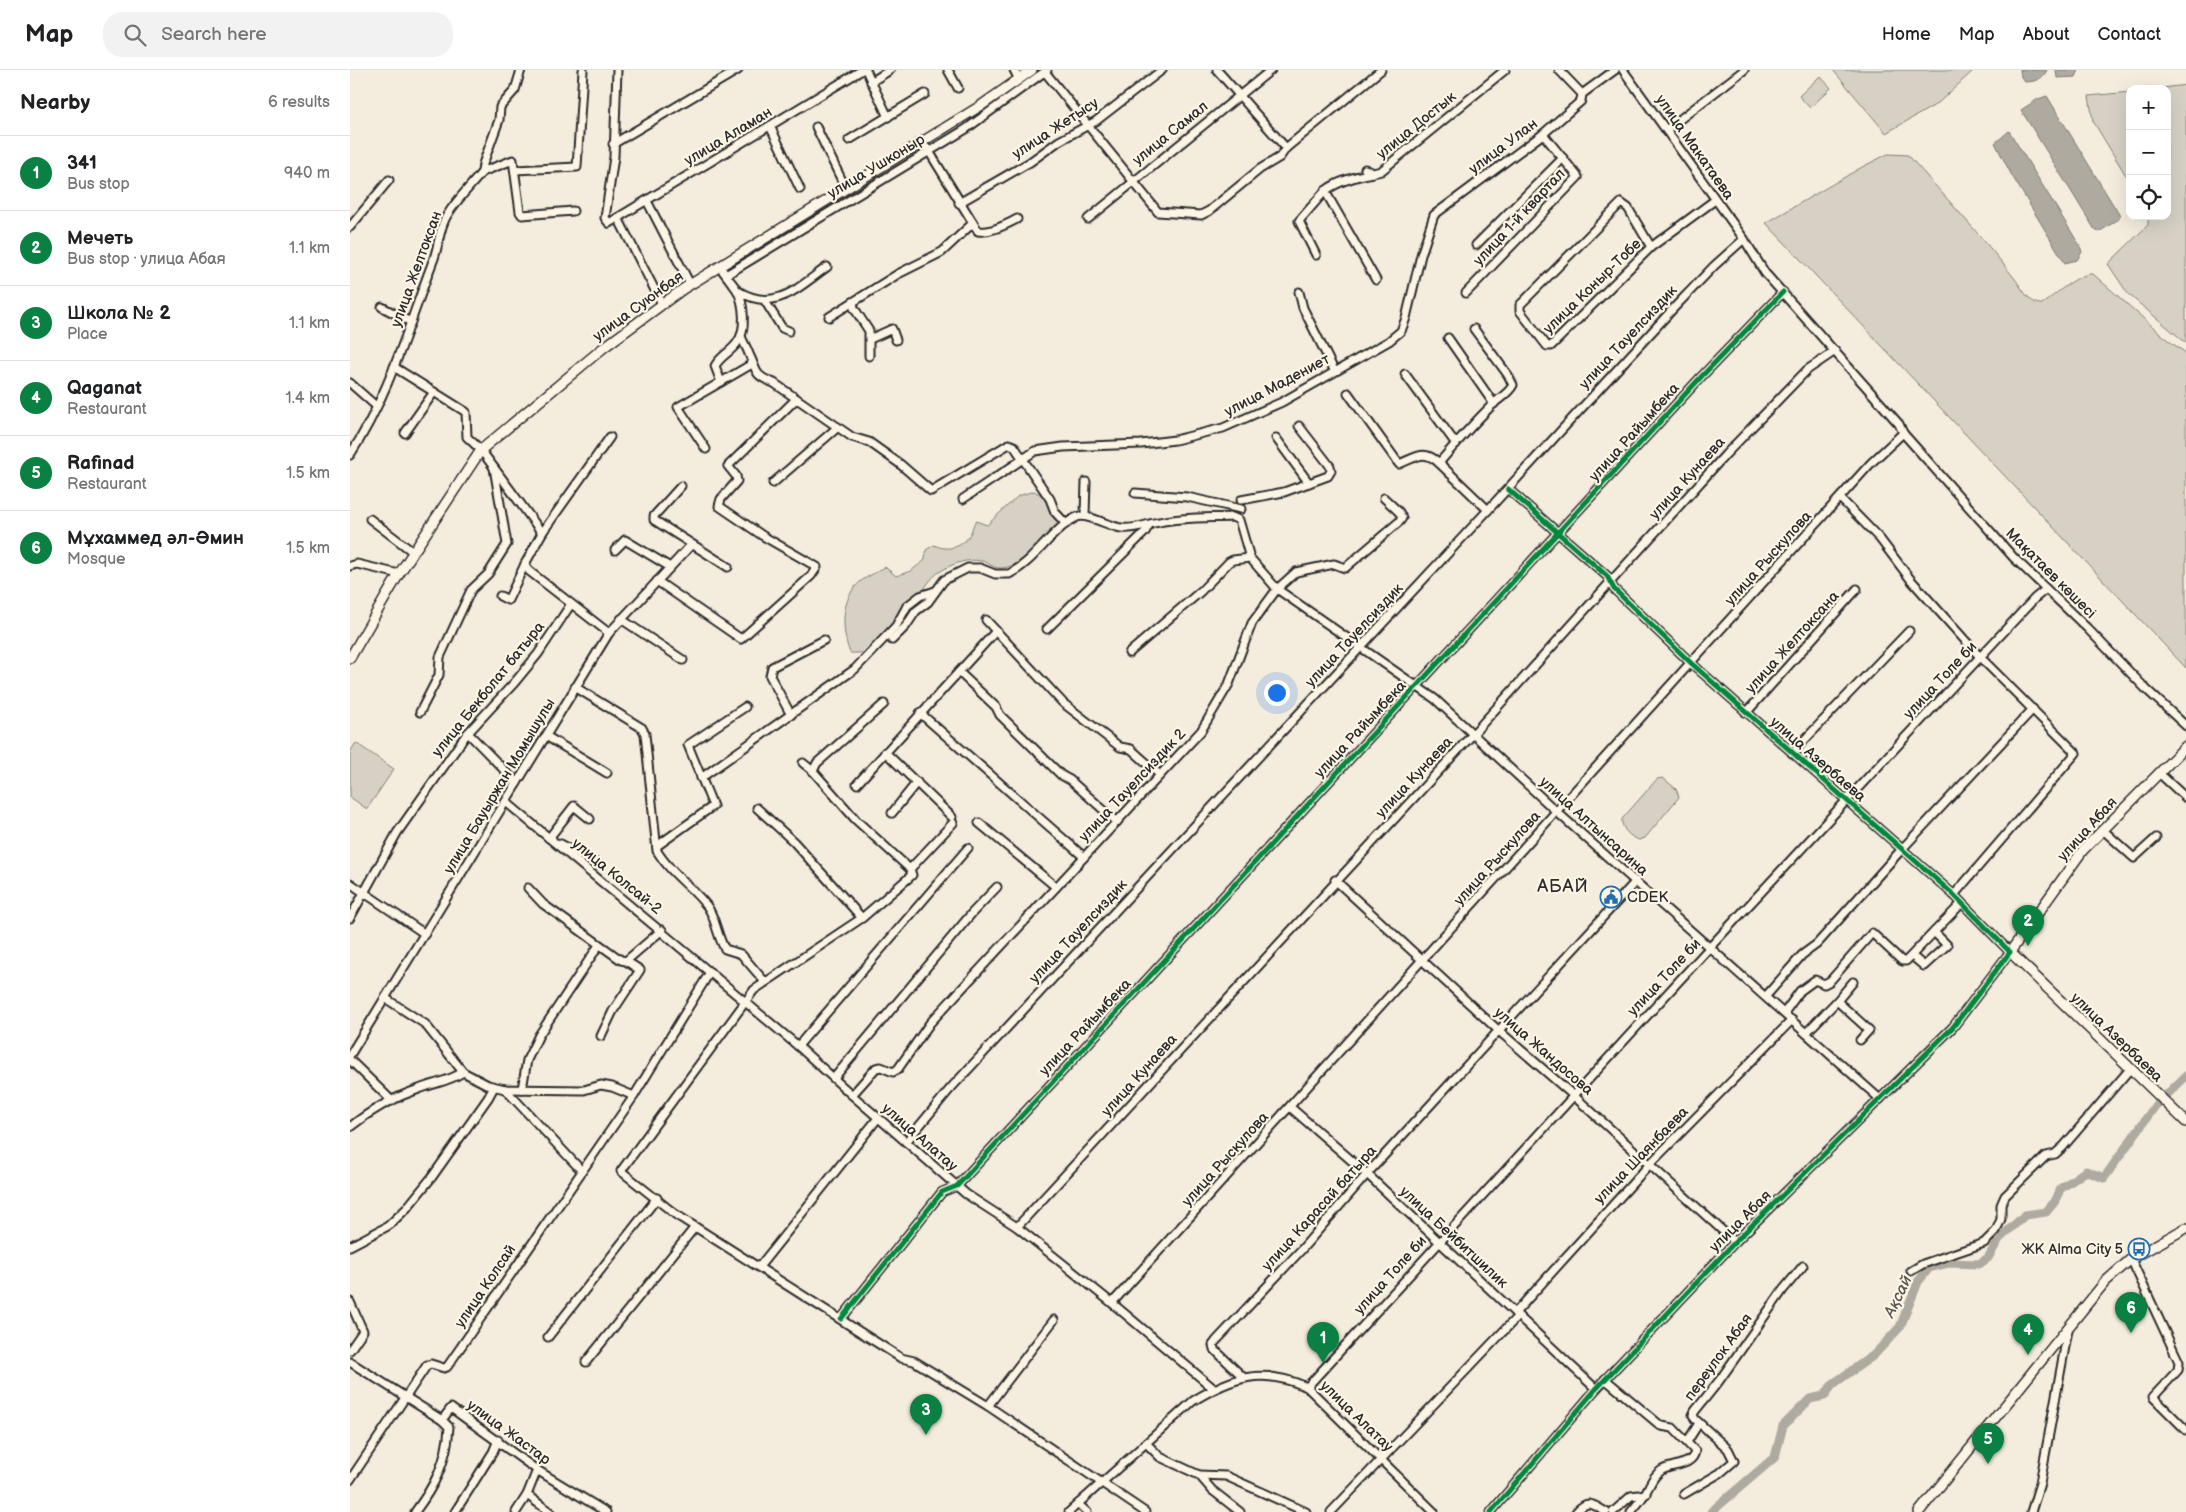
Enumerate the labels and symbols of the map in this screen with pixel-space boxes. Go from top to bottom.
street label: улица Достык [1373,87,1460,163]
street label: улица Макатаева [1651,91,1738,204]
street label: улица Жетысу [1009,93,1102,163]
street label: улица Самал [1129,97,1212,170]
street label: улица Аламан [681,103,776,170]
street label: улица Улан [1465,114,1541,178]
street label: улица Ушконыр [824,130,929,203]
street label: улица 1-й квартал [1469,165,1569,270]
street label: улица Желтоксан [387,208,446,330]
street label: улица Коныр-Тобе [1539,235,1645,338]
street label: улица Суюнбая [589,267,687,346]
street label: улица Тауелсиздик [1575,281,1681,393]
street label: улица Мадениет [1221,350,1333,421]
street label: улица Райымбека [1585,379,1684,486]
street label: улица Кунаева [1645,433,1730,524]
street label: улица Рыскулова [1721,507,1816,610]
street label: Мақатаев көшесі [2001,524,2100,623]
street label: улица Тауелсиздик [1301,579,1407,691]
street label: улица Желтоксана [1741,587,1843,698]
street label: улица Бекболат батыра [428,618,549,761]
street label: улица Толе би [1899,637,1981,723]
street label: улица Райымбека [1310,677,1410,782]
your location [1264,680,1290,706]
street label: улица Бауыржан Момышулы [439,695,559,877]
street label: улица Азербаева [1766,713,1870,806]
street label: улица Тауелсиздик 2 [1075,725,1190,846]
street label: улица Кунаева [1372,733,1457,822]
street label: улица Алтынсарина [1535,773,1652,880]
street label: улица Абая [2054,793,2121,865]
street label: улица Рыскулова [1450,807,1545,910]
street label: улица Колсай-2 [568,834,666,919]
street label: улица Тауелсиздик [1025,875,1131,987]
district label: АБАЙ [1536,876,1589,897]
public building icon: CDEK [1599,885,1623,909]
place label: CDEK [1627,888,1668,907]
pin: 2 [2012,905,2044,946]
street label: улица Толе би [1623,934,1705,1020]
street label: улица Райымбека [1035,975,1135,1080]
street label: улица Азербаева [2067,989,2167,1086]
street label: улица Жандосова [1490,1003,1597,1100]
street label: улица Кунаева [1097,1030,1182,1121]
street label: улица Алатау [878,1099,962,1176]
street label: улица Шаянбаева [1590,1103,1693,1208]
street label: улица Рыскулова [1178,1108,1273,1211]
street label: улица Карасай батыра [1258,1142,1381,1275]
street label: улица Бейбитшилик [1396,1182,1512,1292]
street label: улица Абая [1705,1186,1775,1256]
street label: улица Толе би [1350,1232,1431,1319]
bus stop icon: ЖК Alma City 5 [2127,1237,2151,1261]
place label: ЖК Alma City 5 [2021,1240,2123,1259]
street label: улица Колсай [451,1241,520,1331]
water label: Ақсай [1880,1273,1917,1322]
pin: 6 [2115,1292,2147,1333]
street label: переулок Абая [1680,1310,1757,1405]
pin: 4 [2012,1314,2044,1355]
pin: 1 [1307,1322,1339,1363]
street label: улица Алатау [1316,1377,1397,1456]
pin: 3 [910,1394,942,1435]
street label: улица Жастар [463,1396,555,1469]
pin: 5 [1972,1423,2004,1464]

